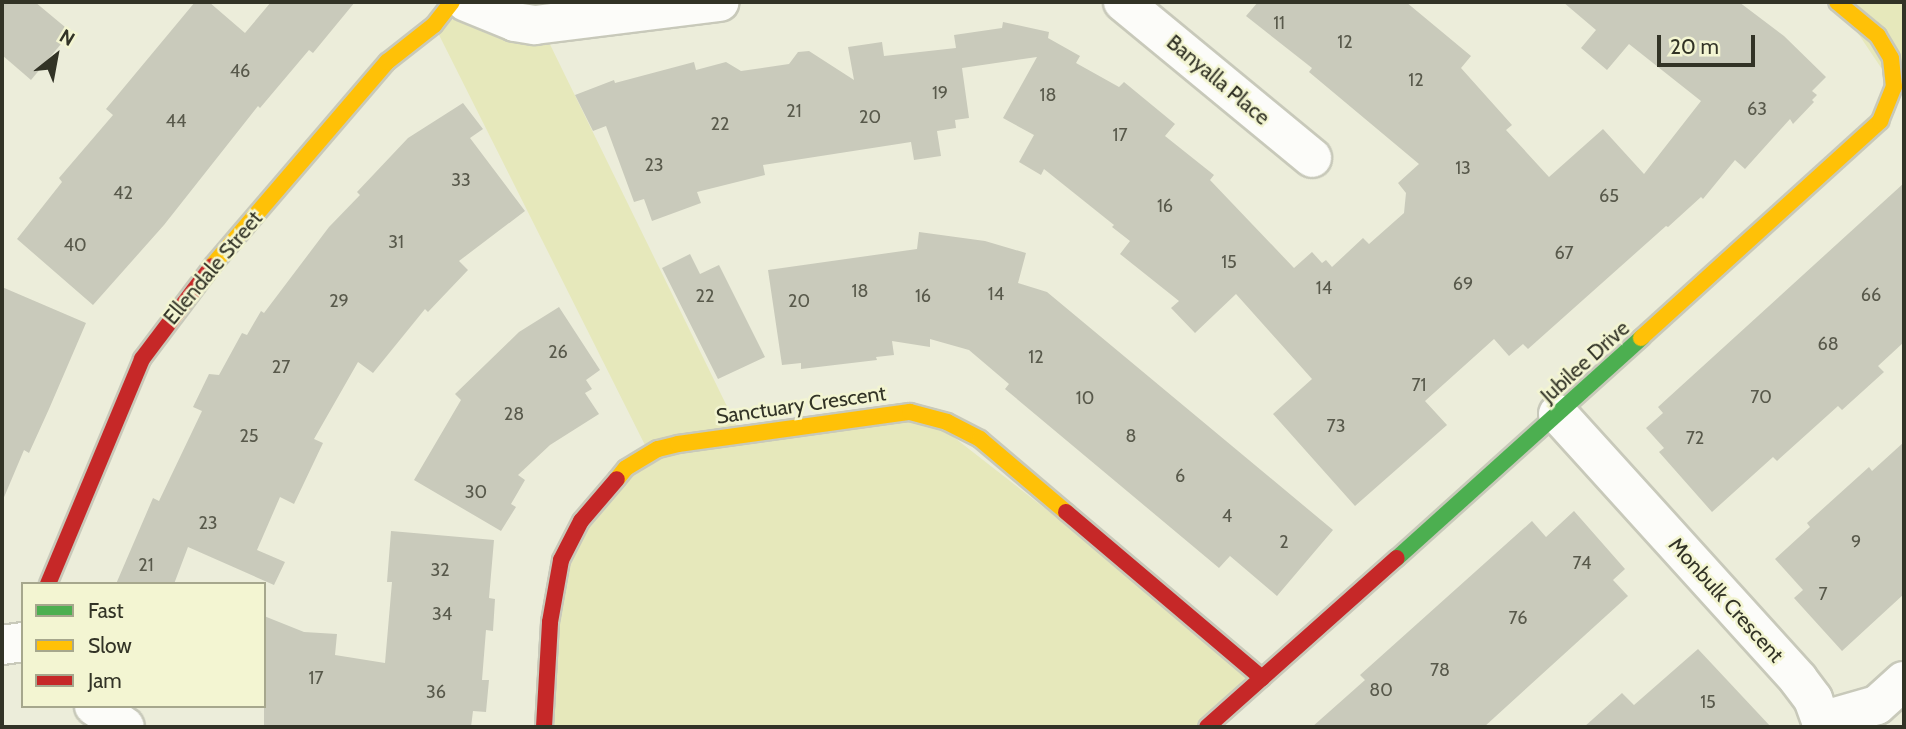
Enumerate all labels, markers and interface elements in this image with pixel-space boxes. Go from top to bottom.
house number: 11 [1273,12,1285,34]
north arrow [21,21,91,91]
scale bar [1661,21,1759,65]
text: N [55,24,79,51]
street label: Banyalla Place [1161,30,1275,130]
house number: 12 [1337,31,1353,53]
text: 20 m [1670,34,1719,59]
house number: 46 [230,60,250,82]
house number: 12 [1408,69,1424,91]
house number: 19 [932,82,948,104]
house number: 18 [1040,84,1056,106]
house number: 63 [1747,98,1767,120]
house number: 21 [786,100,802,122]
house number: 20 [859,106,881,128]
house number: 44 [166,110,186,132]
house number: 22 [711,113,729,135]
house number: 17 [1113,124,1127,146]
house number: 23 [644,154,664,176]
house number: 13 [1455,157,1471,179]
house number: 33 [451,169,471,191]
house number: 42 [113,182,133,204]
house number: 65 [1599,185,1619,207]
house number: 16 [1157,195,1173,217]
street label: Ellendale Street [158,206,268,330]
house number: 31 [388,231,404,253]
house number: 40 [64,234,86,256]
house number: 67 [1554,242,1574,264]
house number: 15 [1221,251,1237,273]
house number: 69 [1453,273,1473,295]
house number: 14 [1316,277,1332,299]
house number: 18 [852,280,868,302]
house number: 14 [988,283,1004,305]
house number: 66 [1861,284,1881,306]
house number: 22 [696,285,714,307]
house number: 16 [915,285,931,307]
house number: 29 [329,290,349,312]
house number: 20 [788,290,810,312]
street label: Jubilee Drive [1536,316,1634,408]
house number: 68 [1817,333,1839,355]
house number: 26 [548,341,568,363]
house number: 12 [1028,346,1044,368]
house number: 27 [272,356,290,378]
house number: 71 [1412,374,1426,396]
street label: Sanctuary Crescent [715,381,887,429]
house number: 70 [1750,386,1772,408]
house number: 10 [1076,387,1094,409]
house number: 28 [504,403,524,425]
house number: 73 [1327,415,1345,437]
house number: 25 [239,425,259,447]
house number: 8 [1126,425,1136,447]
house number: 72 [1686,427,1704,449]
house number: 6 [1175,465,1185,487]
house number: 30 [465,481,487,503]
house number: 4 [1222,505,1232,527]
house number: 23 [198,512,218,534]
house number: 2 [1279,531,1289,553]
house number: 9 [1851,531,1861,553]
street label: Monbulk Crescent [1663,532,1789,668]
house number: 74 [1573,552,1591,574]
house number: 21 [138,554,154,576]
house number: 32 [430,559,450,581]
legend [21,582,266,708]
house number: 7 [1818,583,1828,605]
text: Fast [88,598,124,623]
house number: 34 [432,603,452,625]
house number: 76 [1509,607,1527,629]
text: Slow [88,633,132,658]
house number: 78 [1430,659,1450,681]
house number: 17 [309,667,323,689]
text: Jam [88,668,122,693]
house number: 80 [1369,679,1393,701]
house number: 36 [426,681,446,703]
house number: 15 [1700,691,1716,713]

